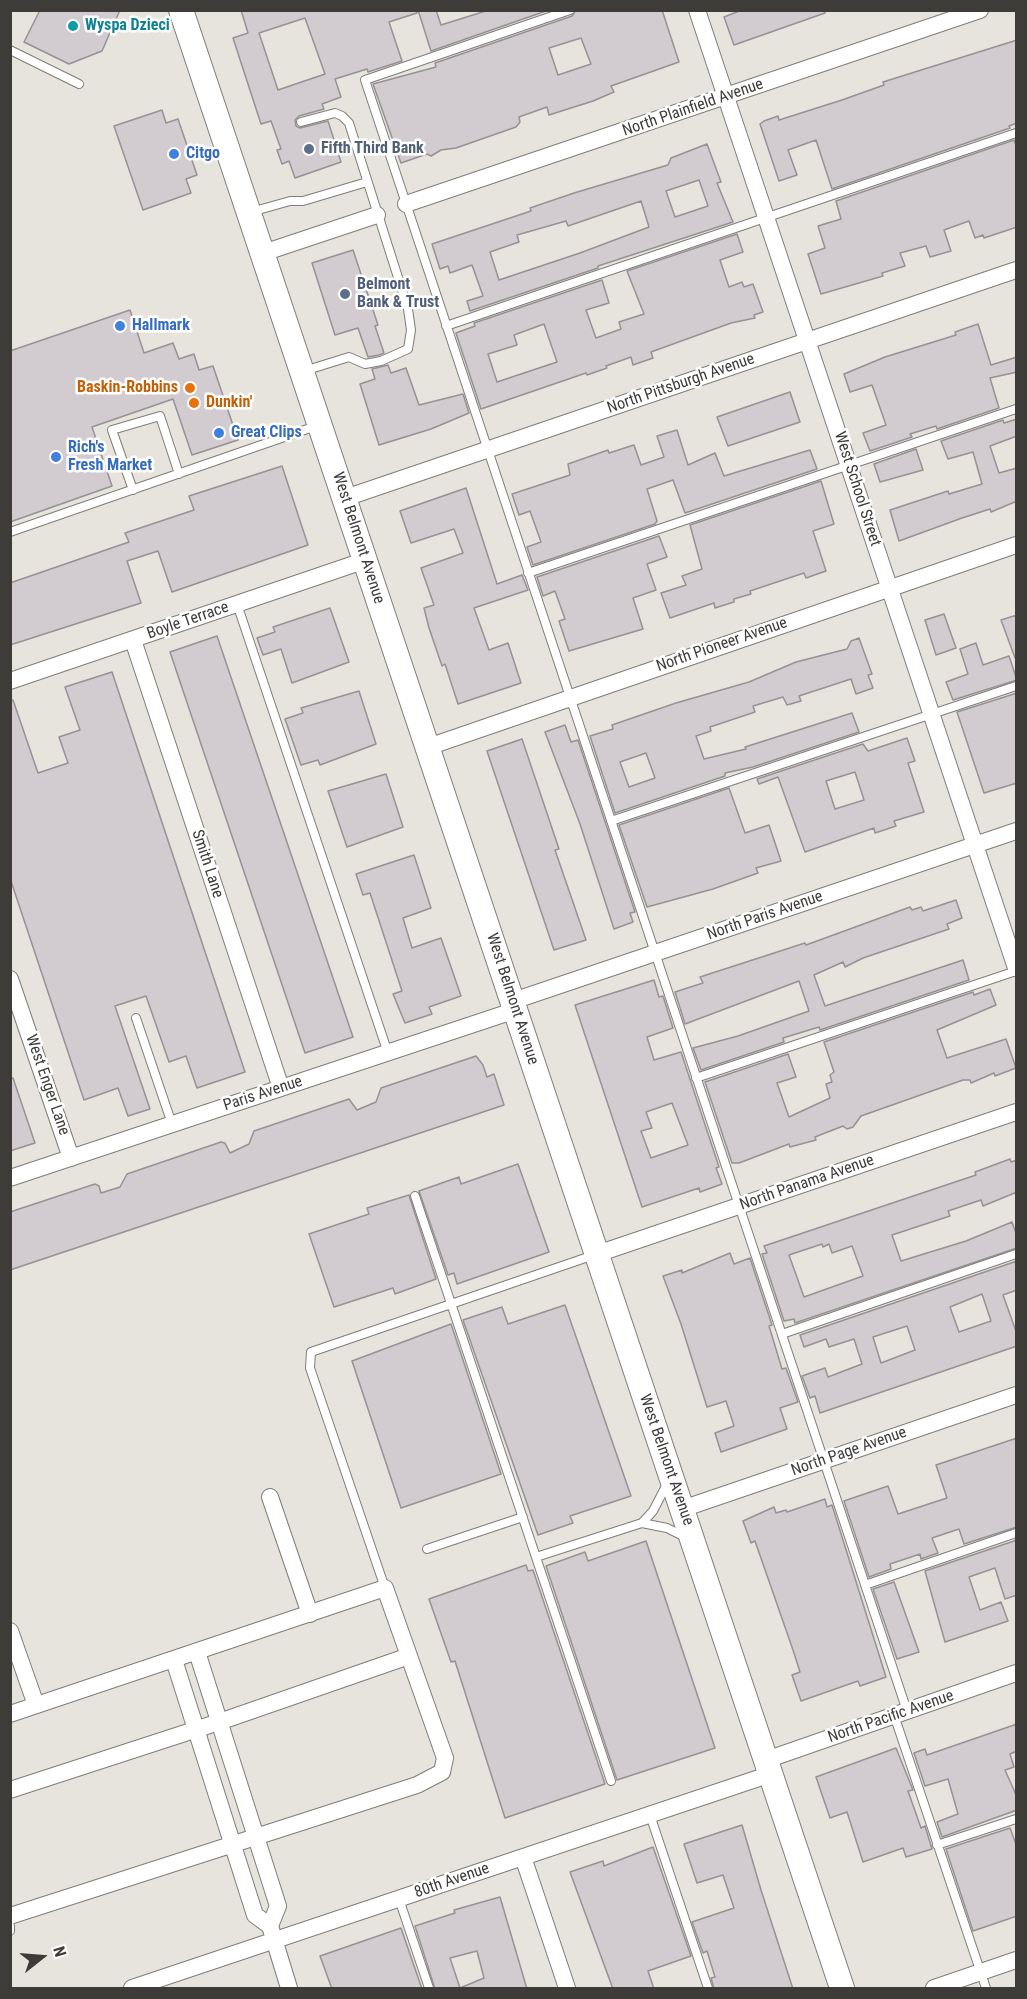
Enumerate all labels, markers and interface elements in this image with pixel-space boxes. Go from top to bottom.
place label: Wyspa Dzieci [85,16,170,36]
marker: Wyspa Dzieci [66,19,80,33]
street label: North Plainfield Avenue [620,75,766,141]
place label: Fifth Third Bank [321,139,424,159]
marker: Fifth Third Bank [302,142,316,156]
place label: Citgo [186,144,220,164]
marker: Citgo [167,147,181,161]
place label: Belmont Bank & Trust [357,275,439,313]
marker: Belmont Bank & Trust [338,287,352,301]
place label: Hallmark [132,316,190,336]
marker: Hallmark [113,319,127,333]
street label: North Pittsburgh Avenue [605,350,757,418]
place label: Baskin-Robbins [77,378,178,398]
marker: Baskin-Robbins [183,381,197,395]
place label: Dunkin' [206,393,252,413]
marker: Dunkin' [187,396,201,410]
place label: Great Clips [231,423,302,443]
marker: Great Clips [212,426,226,440]
street label: West School Street [829,429,885,549]
place label: Rich's Fresh Market [68,438,152,476]
marker: Rich's Fresh Market [49,450,63,464]
street label: West Belmont Avenue [328,470,388,606]
street label: Boyle Terrace [145,598,231,644]
street label: North Pioneer Avenue [654,614,790,676]
street label: Smith Lane [187,827,227,901]
street label: North Paris Avenue [704,887,826,945]
street label: West Belmont Avenue [482,931,542,1067]
street label: West Enger Lane [21,1032,73,1138]
street label: Paris Avenue [221,1072,305,1116]
street label: North Panama Avenue [737,1151,877,1215]
street label: West Belmont Avenue [635,1392,697,1528]
street label: North Page Avenue [789,1423,909,1481]
street label: North Pacific Avenue [826,1686,956,1748]
street label: 80th Avenue [412,1859,492,1903]
north arrow [12,1927,72,1987]
text: N [49,1944,70,1959]

